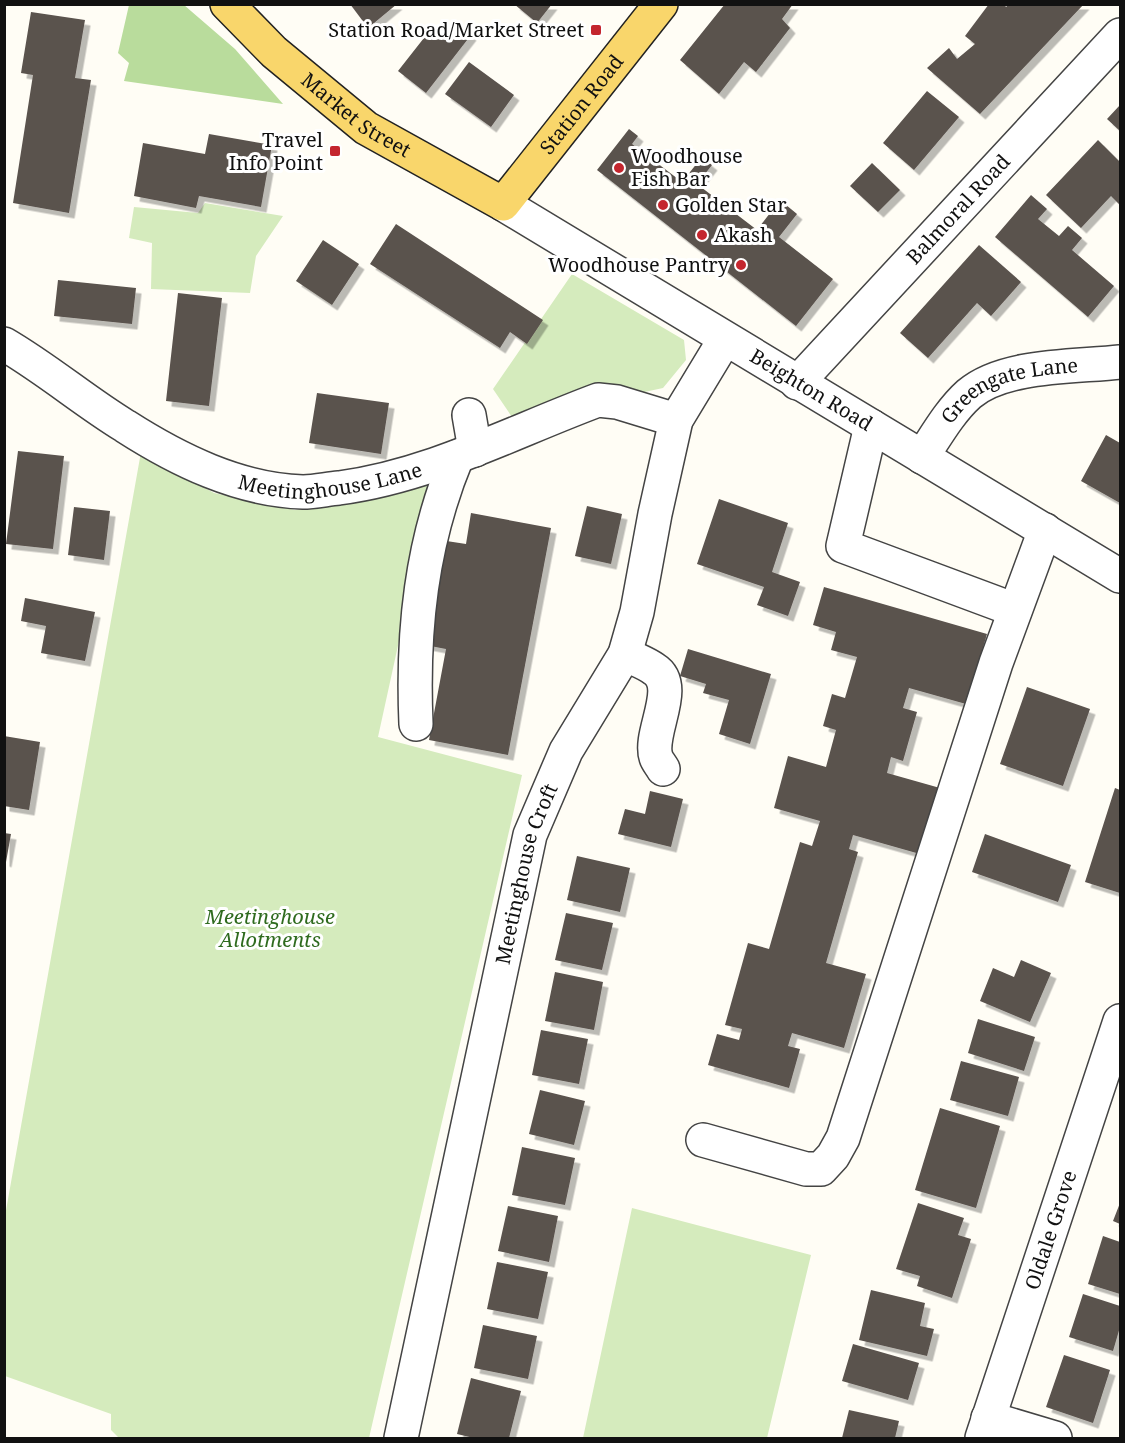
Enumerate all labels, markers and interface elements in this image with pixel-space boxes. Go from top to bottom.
place label: Station Road/Market Street [328,16,584,43]
marker: Station Road/Market Street [589,23,603,37]
street label: Station Road [533,49,629,160]
street label: Market Street [296,66,416,163]
place label: Travel Info Point [229,126,323,176]
place label: Woodhouse Fish Bar [631,142,743,192]
marker: Travel Info Point [328,144,342,158]
street label: Balmoral Road [900,148,1016,270]
marker: Woodhouse Fish Bar [612,161,626,175]
place label: Golden Star [675,191,787,218]
marker: Golden Star [656,198,670,212]
place label: Akash [714,221,773,248]
marker: Akash [695,228,709,242]
place label: Woodhouse Pantry [548,251,730,278]
marker: Woodhouse Pantry [734,258,748,272]
street label: Beighton Road [745,342,878,437]
street label: Greengate Lane [934,351,1079,429]
street label: Meetinghouse Lane [235,456,425,505]
street label: Meetinghouse Croft [489,779,564,967]
park label: Meetinghouse Allotments [204,903,335,953]
street label: Oldale Grove [1018,1167,1083,1293]

